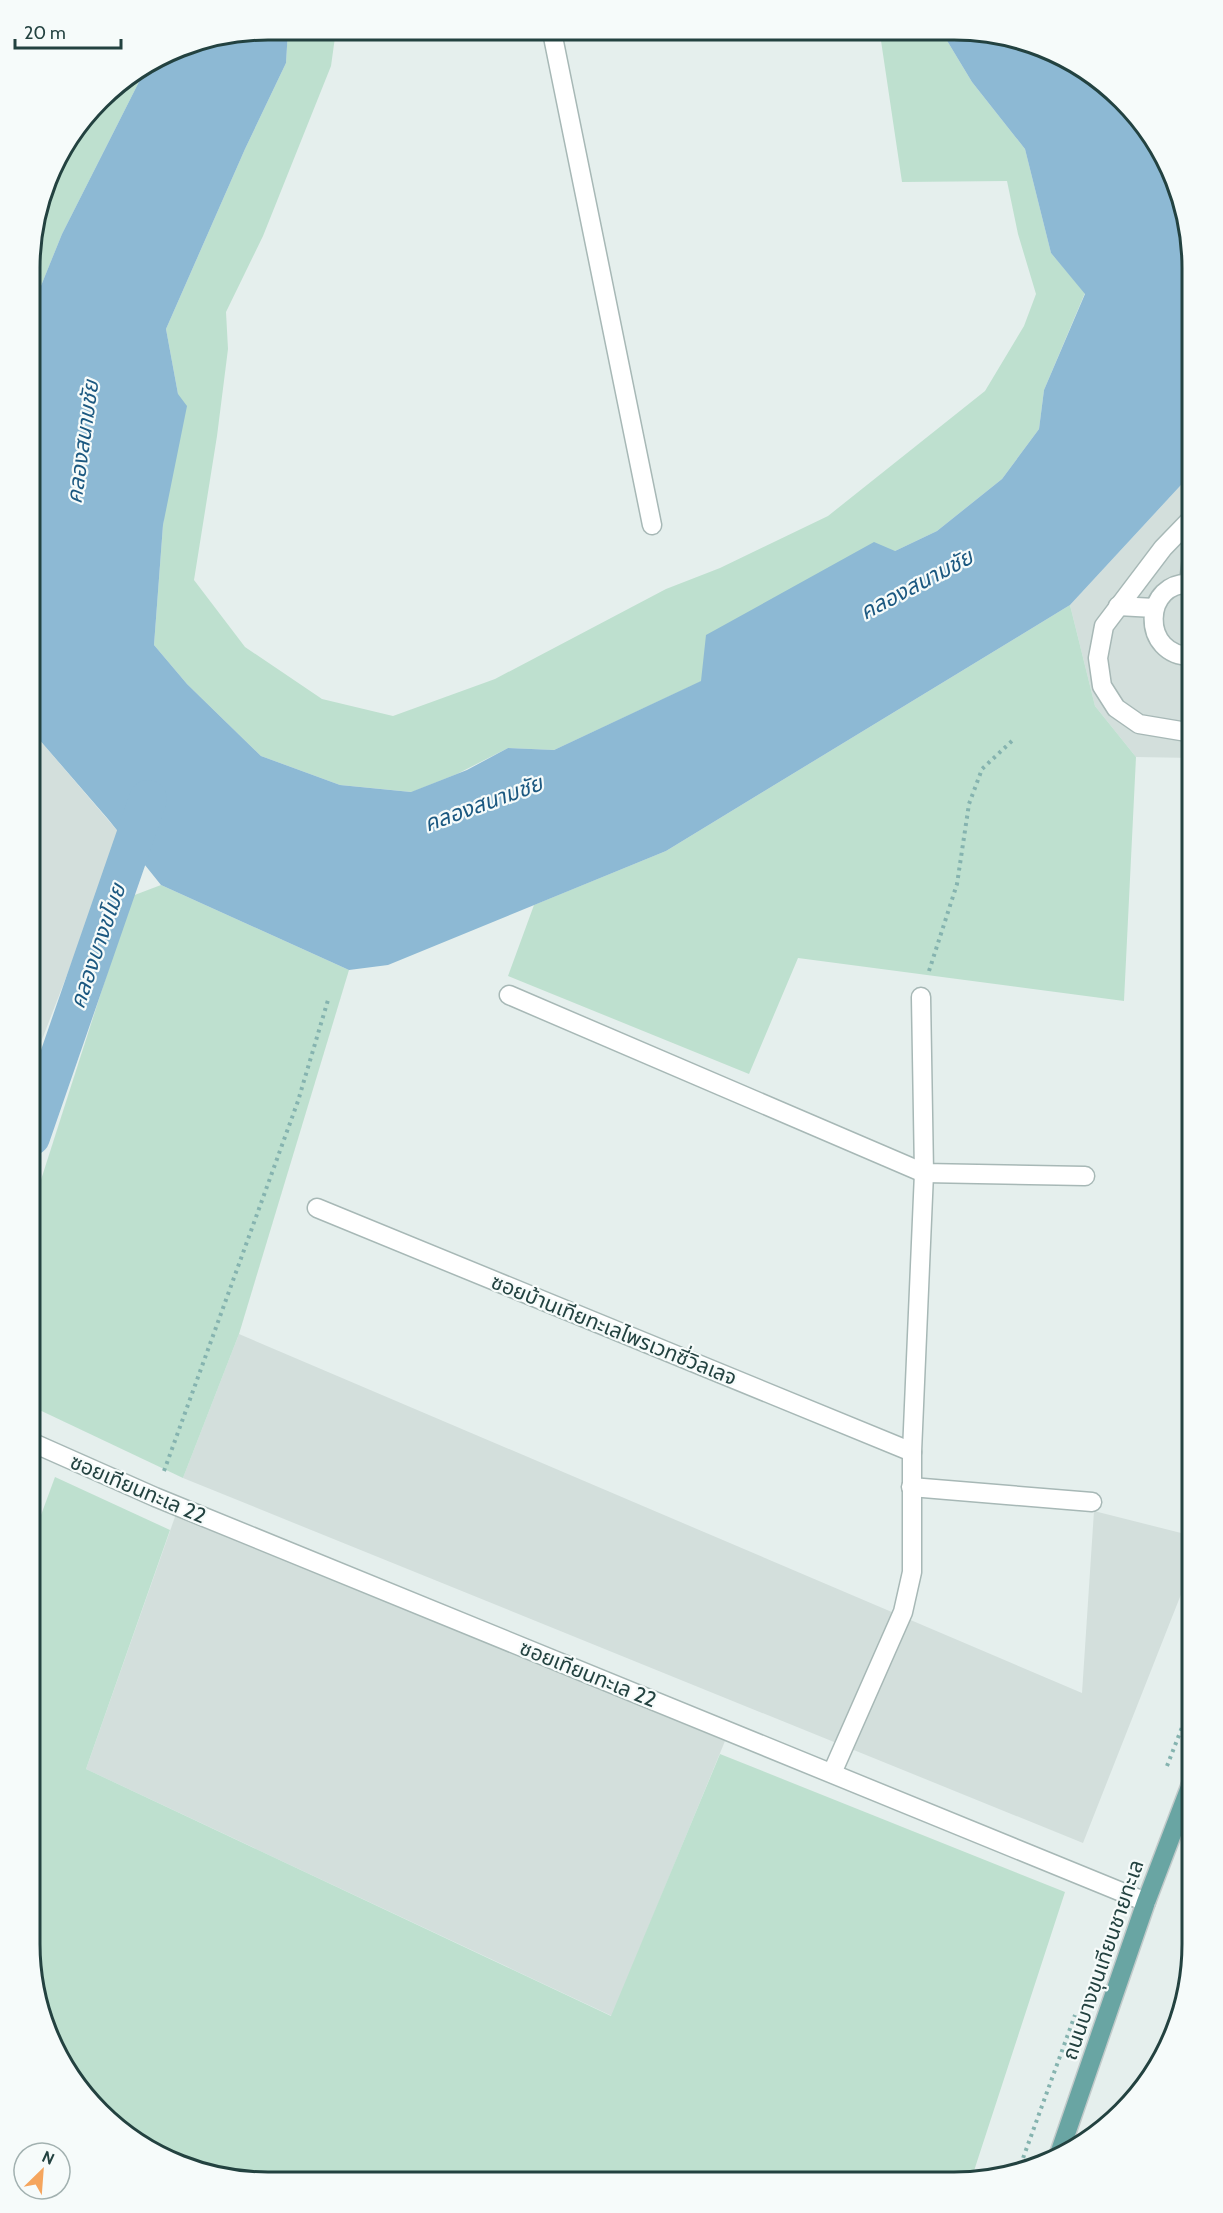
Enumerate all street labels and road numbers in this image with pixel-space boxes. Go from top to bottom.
street label: ซอยบ้านเทียทะเลไพรเวทซี่วิลเลจ [488,1267,741,1390]
street label: ซอยเทียนทะเล 22 [67,1449,210,1528]
street label: ซอยเทียนทะเล 22 [516,1635,660,1712]
street label: ถนนบางขุนเทียนชายทะเล [1057,1856,1149,2064]

